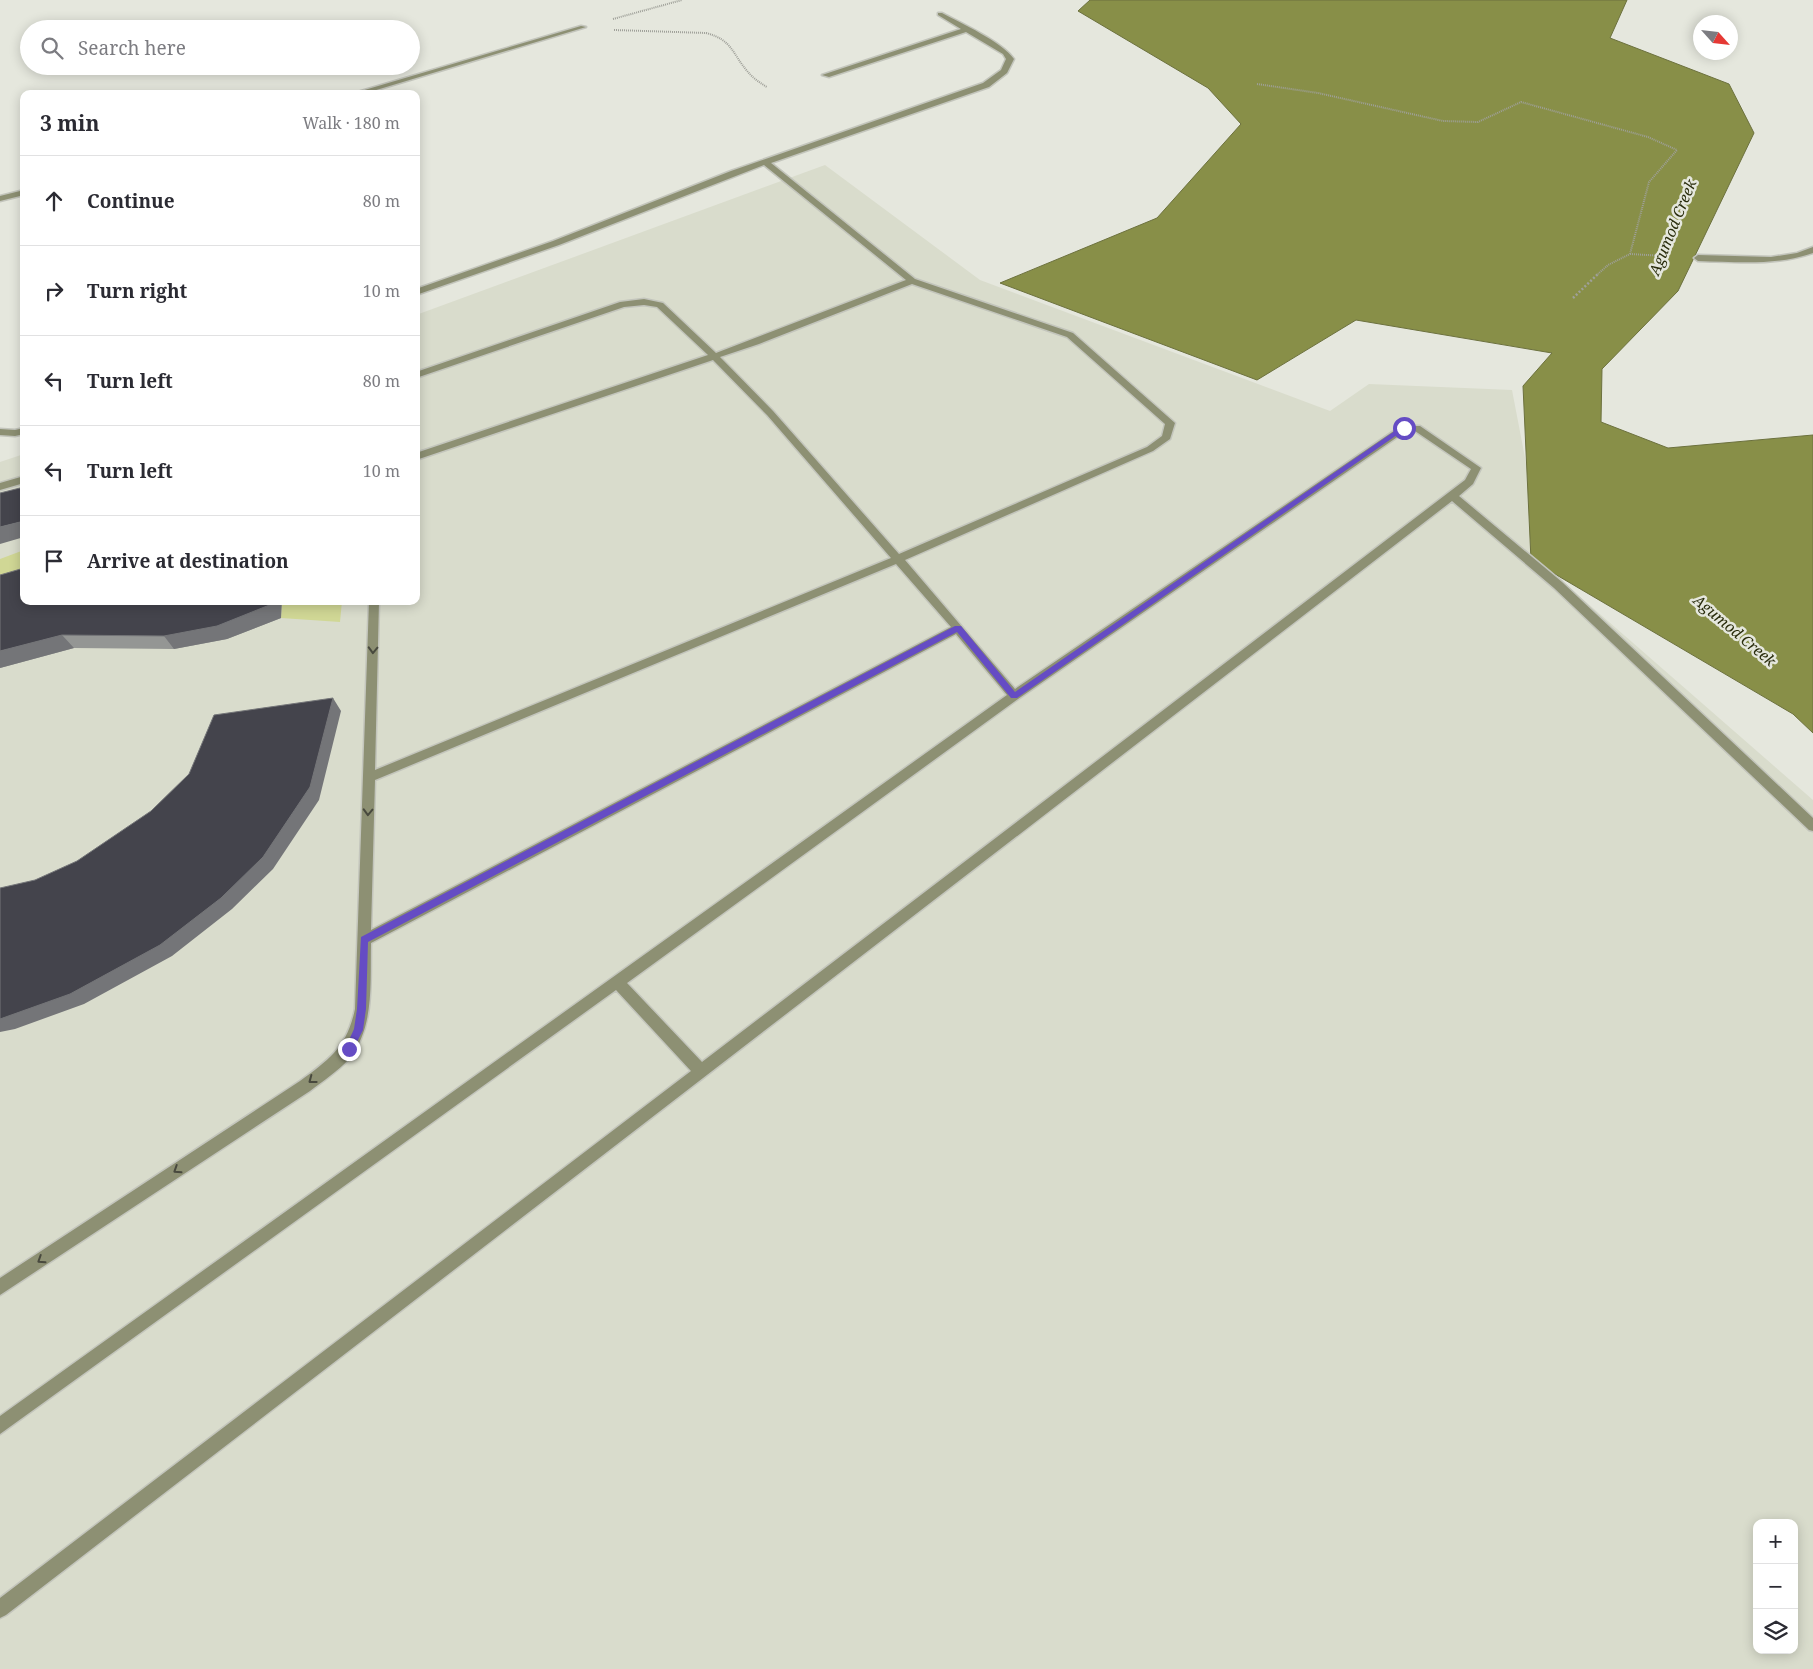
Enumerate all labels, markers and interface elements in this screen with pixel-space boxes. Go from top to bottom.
north arrow [1693,15,1738,60]
search box [20,20,420,75]
icon: search [38,34,66,62]
text: Search here [78,35,186,61]
text: 3 min [40,109,99,137]
text: Walk · 180 m [303,112,400,134]
water label: Agumod Creek [1643,176,1700,279]
icon: ahead [40,187,68,215]
text: Continue [87,188,175,214]
text: 80 m [363,190,400,212]
icon: right [40,277,68,305]
text: Turn right [87,278,187,304]
text: 10 m [363,280,400,302]
icon: left [40,367,68,395]
text: Turn left [87,368,173,394]
text: 80 m [363,370,400,392]
route start [1393,417,1416,440]
icon: left [40,457,68,485]
text: Turn left [87,458,173,484]
text: 10 m [363,460,400,482]
icon: arrive [40,547,68,575]
text: Arrive at destination [87,548,289,574]
water label: Agumod Creek [1689,589,1781,671]
one-way arrow [368,646,378,654]
one-way arrow [363,809,374,817]
route end [338,1038,361,1061]
one-way arrow [309,1075,318,1083]
one-way arrow [173,1164,183,1173]
one-way arrow [37,1253,46,1263]
map controls [1753,1519,1798,1654]
button: + [1753,1519,1798,1564]
button: − [1753,1564,1798,1609]
button: layers [1753,1609,1798,1654]

